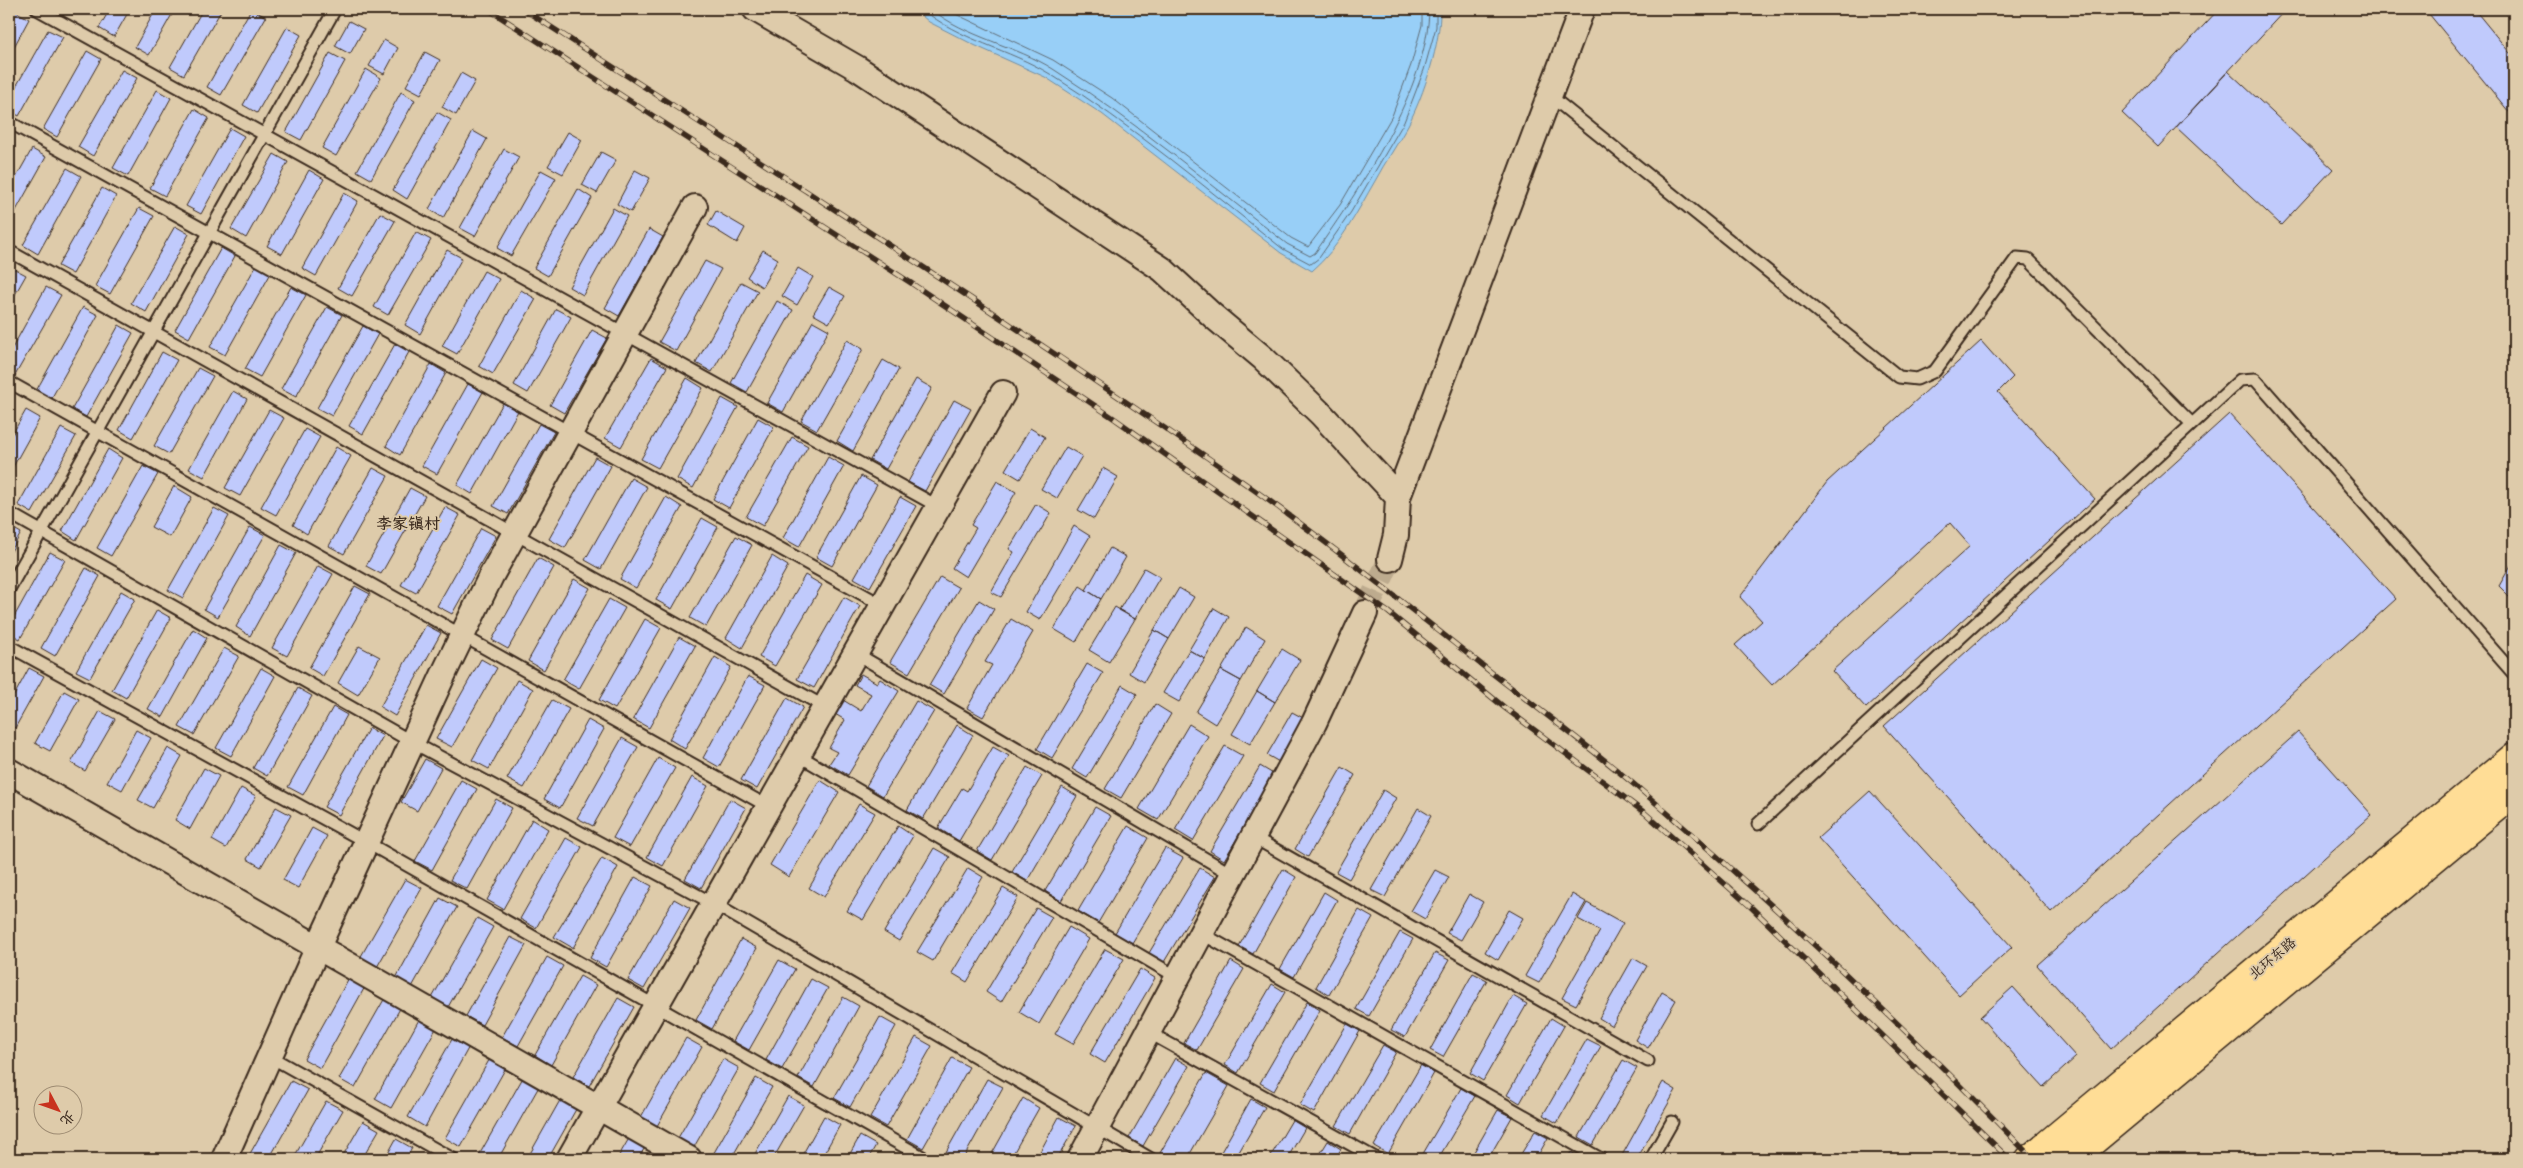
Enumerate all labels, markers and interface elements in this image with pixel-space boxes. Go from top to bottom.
district label: 李家镇村 [376,513,440,534]
street label: 北环东路 [2245,933,2299,983]
north arrow [32,1086,82,1136]
text: 北 [56,1107,79,1130]

